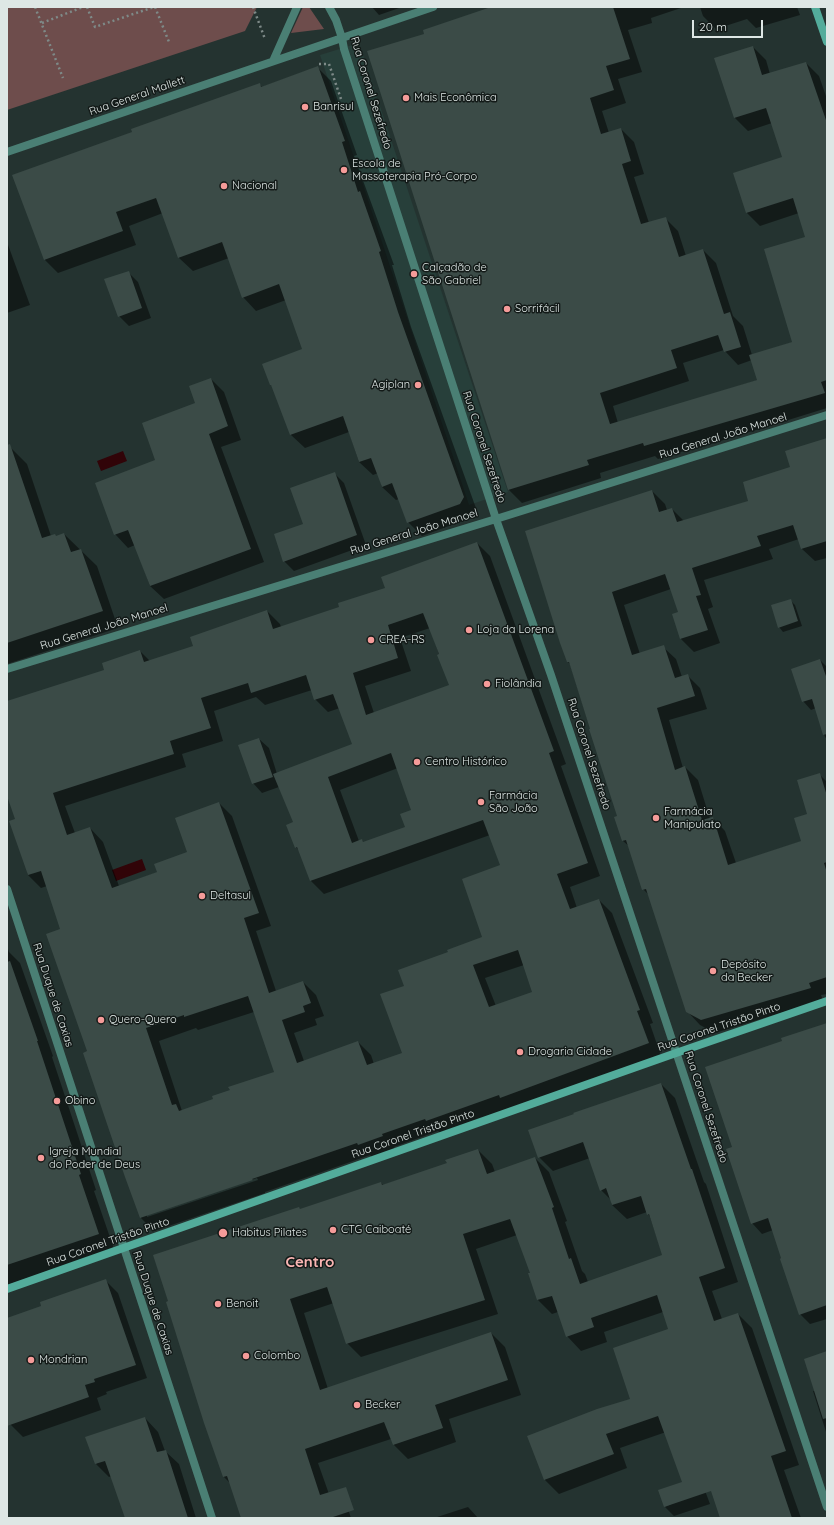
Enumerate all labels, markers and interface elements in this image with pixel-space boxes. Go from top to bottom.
scale bar [694,12,765,38]
text: 20 m [699,19,727,34]
street label: Rua Coronel Sezefredo [348,35,394,151]
street label: Rua General Mallett [87,73,187,119]
place label: Mais Econômica [414,91,497,105]
marker: Mais Econômica [401,93,411,103]
place label: Banrisul [313,100,354,114]
marker: Banrisul [300,102,310,112]
place label: Escola de Massoterapia Pró-Corpo [352,157,477,183]
marker: Escola de Massoterapia Pró-Corpo [339,165,349,175]
place label: Nacional [232,179,277,193]
marker: Nacional [219,181,229,191]
place label: Calçadão de São Gabriel [422,261,487,287]
marker: Calçadão de São Gabriel [409,269,419,279]
place label: Sorrifácil [515,302,560,316]
marker: Sorrifácil [502,304,512,314]
place label: Agiplan [371,378,410,392]
marker: Agiplan [413,380,423,390]
street label: Rua Coronel Sezefredo [460,389,508,505]
street label: Rua General João Manoel [658,410,788,462]
street label: Rua General João Manoel [349,506,479,558]
street label: Rua General João Manoel [39,601,169,653]
place label: Loja da Lorena [477,623,554,637]
marker: Loja da Lorena [464,625,474,635]
place label: CREA-RS [379,633,425,647]
marker: CREA-RS [366,635,376,645]
place label: Fiolândia [495,677,541,691]
marker: Fiolândia [482,679,492,689]
street label: Rua Coronel Sezefredo [565,696,613,812]
place label: Centro Histórico [425,755,507,769]
marker: Centro Histórico [412,757,422,767]
place label: Farmácia São João [489,789,538,815]
marker: Farmácia São João [476,797,486,807]
place label: Farmácia Manipulato [664,805,721,831]
marker: Farmácia Manipulato [651,813,661,823]
place label: Deltasul [210,889,251,903]
marker: Deltasul [197,891,207,901]
street label: Rua Duque de Caxias [30,941,76,1049]
place label: Depósito da Becker [721,958,772,984]
marker: Depósito da Becker [708,966,718,976]
street label: Rua Coronel Tristão Pinto [656,1000,782,1054]
place label: Quero-Quero [109,1013,177,1027]
marker: Quero-Quero [96,1015,106,1025]
place label: Drogaria Cidade [528,1045,612,1059]
marker: Drogaria Cidade [515,1047,525,1057]
street label: Rua Coronel Sezefredo [682,1049,730,1165]
place label: Obino [65,1094,95,1108]
marker: Obino [52,1096,62,1106]
street label: Rua Coronel Tristão Pinto [350,1107,476,1161]
place label: Igreja Mundial do Poder de Deus [49,1145,140,1171]
marker: Igreja Mundial do Poder de Deus [36,1153,46,1163]
street label: Rua Coronel Tristão Pinto [45,1215,171,1269]
place label: CTG Caiboaté [341,1223,411,1237]
marker: CTG Caiboaté [328,1225,338,1235]
place label: Habitus Pilates [232,1226,307,1240]
marker: Habitus Pilates [217,1227,229,1239]
street label: Rua Duque de Caxias [130,1249,176,1357]
district label: Centro [286,1253,334,1271]
place label: Benoit [226,1297,258,1311]
marker: Benoit [213,1299,223,1309]
place label: Colombo [254,1349,300,1363]
marker: Colombo [241,1351,251,1361]
place label: Mondrian [39,1353,87,1367]
marker: Mondrian [26,1355,36,1365]
place label: Becker [365,1398,400,1412]
marker: Becker [352,1400,362,1410]

